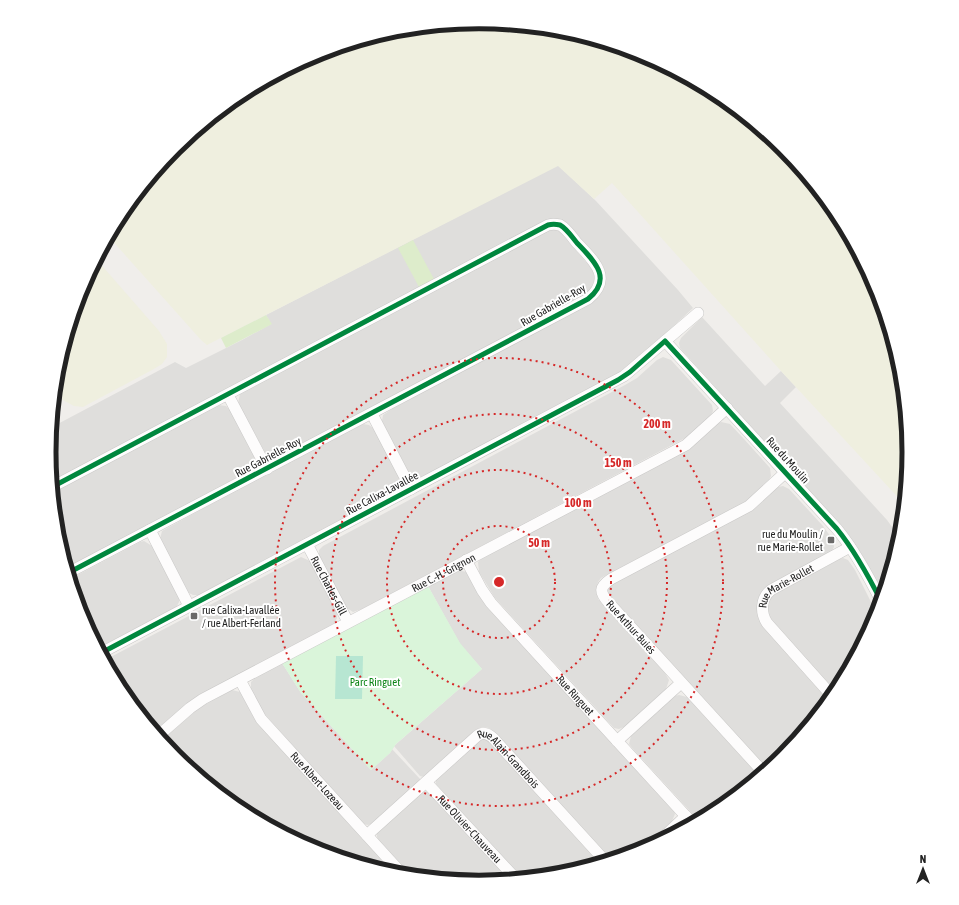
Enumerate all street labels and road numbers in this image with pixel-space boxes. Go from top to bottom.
street label: Rue Gabrielle-Roy [518,281,588,328]
street label: Rue Gabrielle-Roy [233,434,303,479]
street label: Rue du Moulin [764,434,812,486]
street label: Rue Calixa-Lavallée [344,469,420,517]
street label: Rue C.-H.-Grignon [410,551,477,594]
street label: Rue Charles-Gill [309,554,349,617]
street label: Rue Marie-Rollet [756,562,815,609]
street label: Rue Arthur-Buies [604,598,658,656]
street label: Rue Ringuet [555,673,596,718]
street label: Rue Alain-Grandbois [475,727,542,791]
street label: Rue Albert-Lozeau [288,750,347,812]
street label: Rue Olivier-Chauveau [435,793,504,865]

